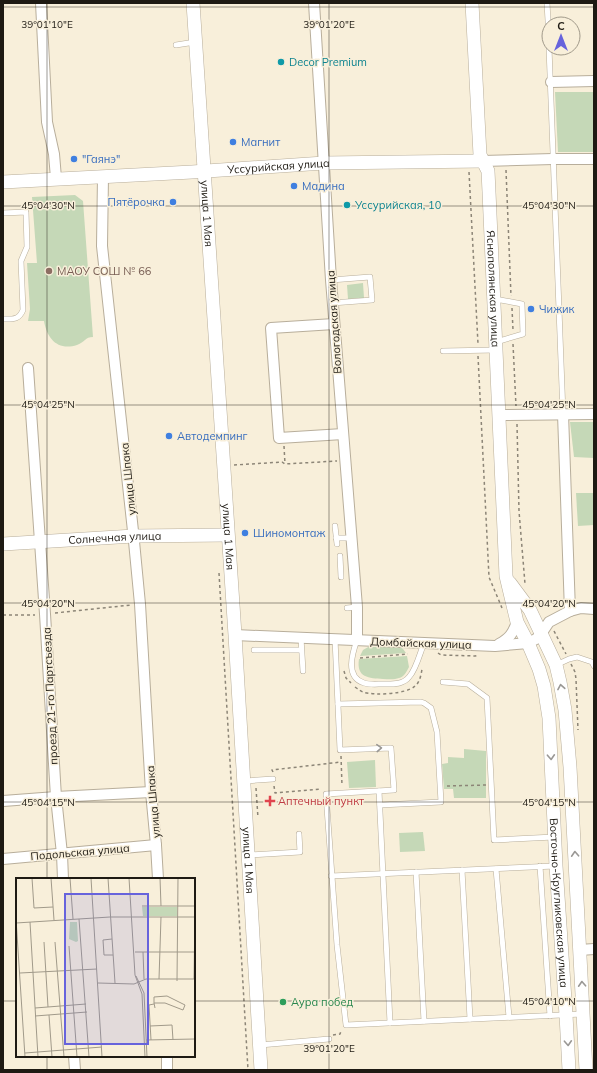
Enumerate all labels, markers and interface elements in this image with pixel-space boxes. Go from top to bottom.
north arrow [541,16,581,56]
text: 39°01'10"E [21,18,73,31]
text: 39°01'20"E [303,18,355,31]
text: С [557,19,565,33]
place label: Decor Premium [289,55,367,69]
marker: Decor Premium [276,57,286,67]
place label: Магнит [241,135,280,149]
marker: Магнит [228,137,238,147]
place label: "Гаянэ" [82,152,120,166]
marker: "Гаянэ" [69,154,79,164]
street label: Уссурийская улица [226,156,330,177]
place label: Мадина [302,179,345,193]
street label: улица 1 Мая [198,180,216,247]
marker: Мадина [289,181,299,191]
place label: Пятёрочка [108,195,165,209]
marker: Пятёрочка [168,197,178,207]
place label: Уссурийская, 10 [354,198,442,212]
text: 45°04'30"N [21,199,75,212]
text: 45°04'30"N [522,199,576,212]
marker: Уссурийская, 10 [342,200,352,210]
street label: Яснополянская улица [484,230,503,348]
place label: МАОУ СОШ № 66 [57,264,152,278]
marker: МАОУ СОШ № 66 [44,266,54,276]
street label: Вологодская улица [323,270,345,374]
place label: Чижик [539,302,575,316]
marker: Чижик [526,304,536,314]
text: 45°04'25"N [21,398,75,411]
text: 45°04'25"N [522,398,576,411]
place label: Автодемпинг [177,429,248,443]
marker: Автодемпинг [164,431,174,441]
street label: улица Шпака [117,442,139,516]
street label: улица 1 Мая [219,503,238,571]
place label: Шиномонтаж [253,526,326,540]
marker: Шиномонтаж [240,528,250,538]
street label: Солнечная улица [68,529,162,547]
text: 45°04'20"N [21,597,75,610]
text: 45°04'20"N [522,597,576,610]
street label: проезд 21-го Партсъезда [39,627,61,765]
street label: Домбайская улица [370,634,472,652]
one-way arrow [557,684,566,690]
one-way arrow [376,744,382,753]
one-way arrow [547,754,556,760]
street label: улица Шпака [143,765,163,839]
place label: Аптечный пункт [278,794,364,808]
text: 45°04'15"N [21,796,75,809]
marker: Аптечный пункт [265,796,275,806]
text: 45°04'15"N [522,796,576,809]
street label: Восточно-Кругликовская улица [547,818,571,988]
street label: улица 1 Мая [239,827,257,894]
street label: Подольская улица [30,841,130,863]
one-way arrow [570,851,579,857]
inset map [16,878,195,1057]
one-way arrow [577,981,586,987]
place label: Аура побед [291,995,354,1009]
text: 45°04'10"N [522,995,576,1008]
marker: Аура побед [278,997,288,1007]
one-way arrow [563,1040,572,1046]
text: 39°01'20"E [303,1042,355,1055]

